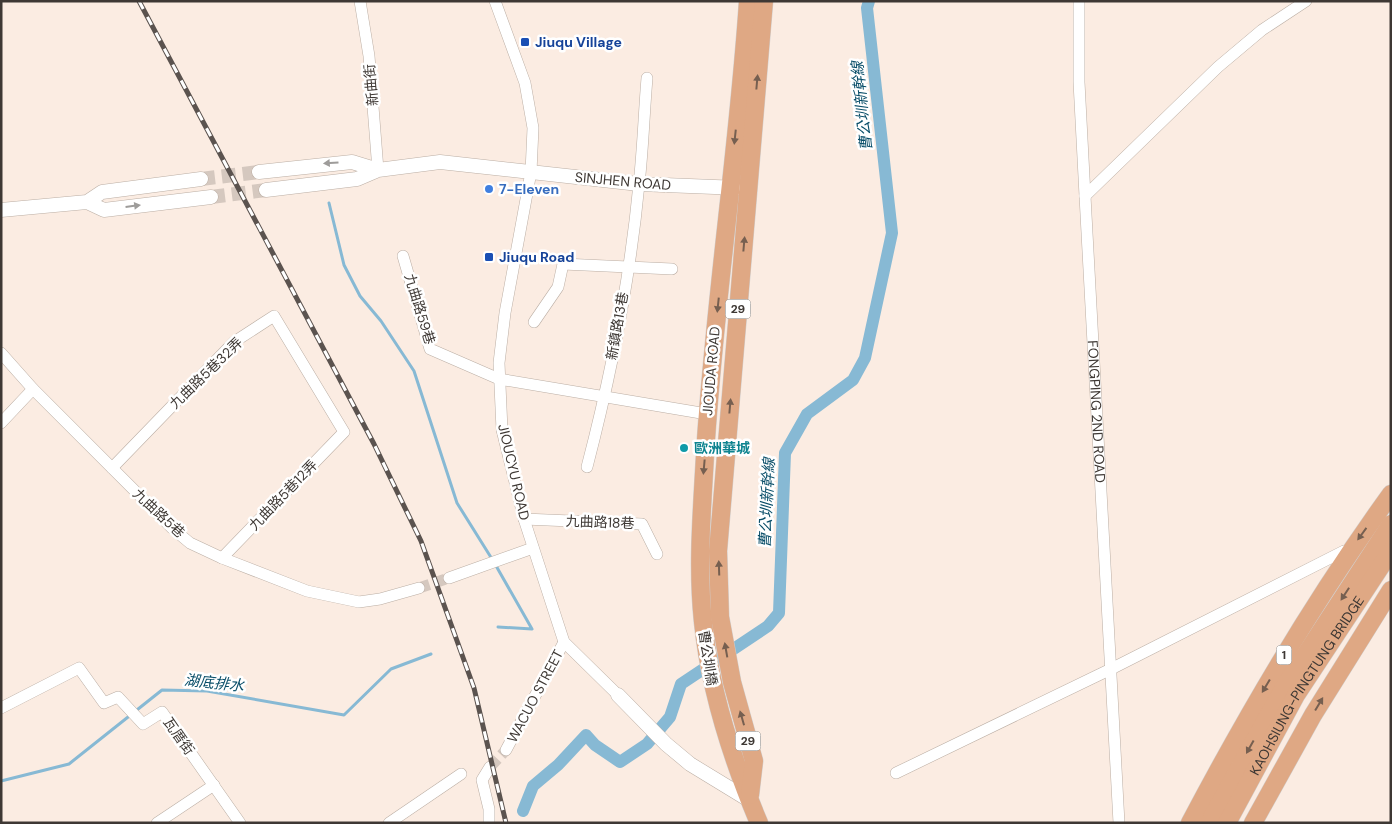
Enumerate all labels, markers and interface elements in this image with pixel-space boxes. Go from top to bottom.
place label: Jiuqu Village [535,33,622,51]
marker: Jiuqu Village [519,36,531,48]
water label: 曹公圳新幹線 [847,58,877,152]
street label: 新曲街 [360,63,382,107]
one-way arrow [753,74,761,90]
one-way arrow [731,129,739,145]
one-way arrow [323,159,339,167]
street label: SINJHEN ROAD [574,168,672,194]
place label: 7-Eleven [499,180,559,198]
marker: 7-Eleven [483,183,495,195]
one-way arrow [126,202,142,210]
one-way arrow [740,236,748,252]
place label: Jiuqu Road [499,248,574,266]
marker: Jiuqu Road [483,251,495,263]
street label: 九曲路59巷 [401,271,439,347]
street label: 新鎮路13巷 [602,291,632,361]
one-way arrow [714,298,722,314]
road number: 29 [726,300,750,318]
street label: JIOUDA ROAD [698,326,724,416]
street label: 九曲路5巷32弄 [166,334,246,412]
street label: FONGPING 2ND ROAD [1084,340,1110,483]
one-way arrow [727,398,735,414]
street label: JIOUCYU ROAD [494,422,534,522]
place label: 歐洲華城 [694,439,750,457]
marker: 歐洲華城 [678,442,690,454]
street label: 九曲路5巷12弄 [245,456,321,534]
water label: 曹公圳新幹線 [755,456,779,548]
one-way arrow [700,459,708,475]
street label: 九曲路5巷 [129,484,189,542]
street label: 九曲路18巷 [565,512,635,532]
one-way arrow [1357,527,1367,541]
one-way arrow [714,560,722,576]
one-way arrow [1340,587,1350,601]
street label: KAOHSIUNG-PINGTUNG BRIDGE [1245,592,1368,778]
street label: 曹公圳橋 [695,629,721,687]
one-way arrow [722,641,730,657]
street label: WACUO STREET [503,646,567,746]
road number: 1 [1276,646,1292,664]
water label: 湖底排水 [183,670,246,696]
one-way arrow [1261,679,1270,692]
one-way arrow [1315,697,1324,710]
one-way arrow [738,711,746,726]
street label: 瓦厝街 [160,714,198,758]
road number: 29 [736,731,760,750]
one-way arrow [1245,740,1254,753]

